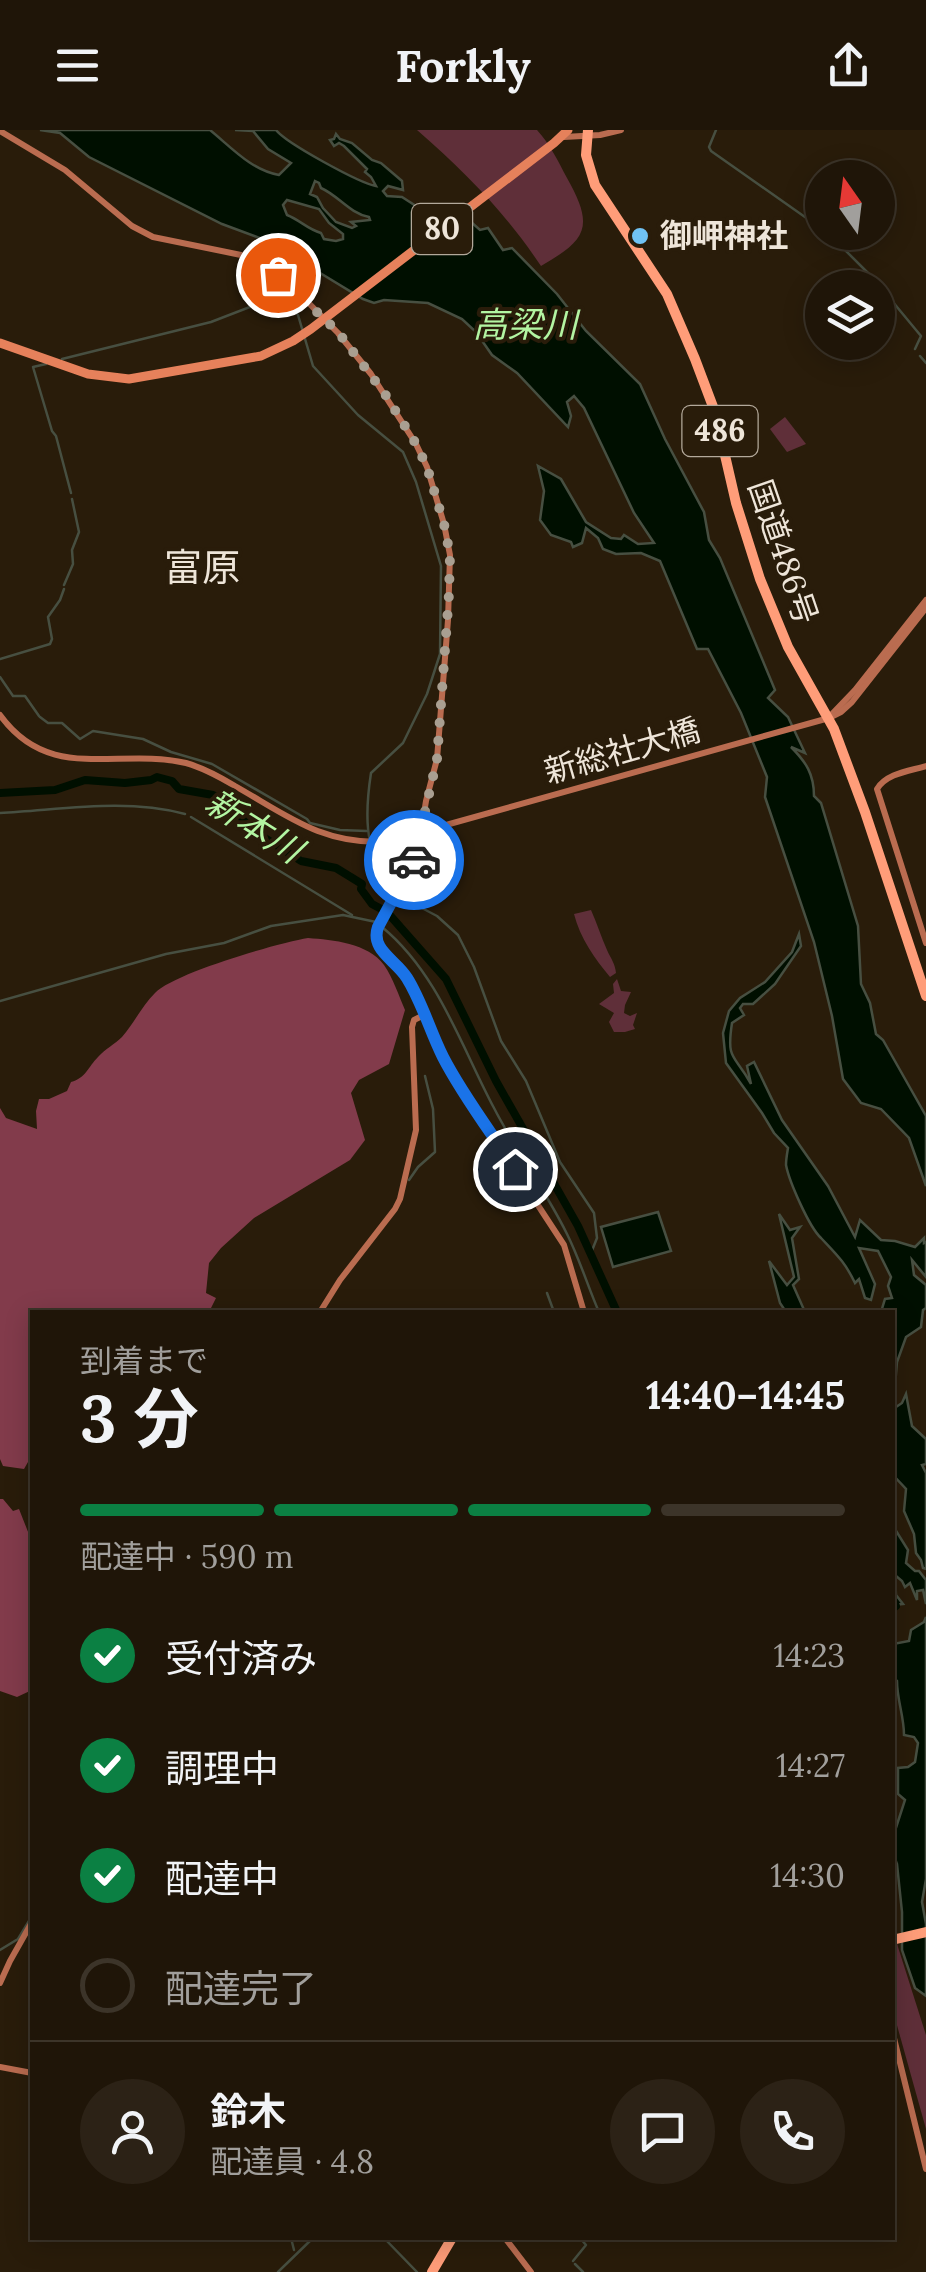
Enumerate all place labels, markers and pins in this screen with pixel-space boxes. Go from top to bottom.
place label: 御岬神社 [660,215,788,256]
marker: 御岬神社 [629,225,651,247]
pin [236,233,321,318]
pin [473,1127,558,1212]

